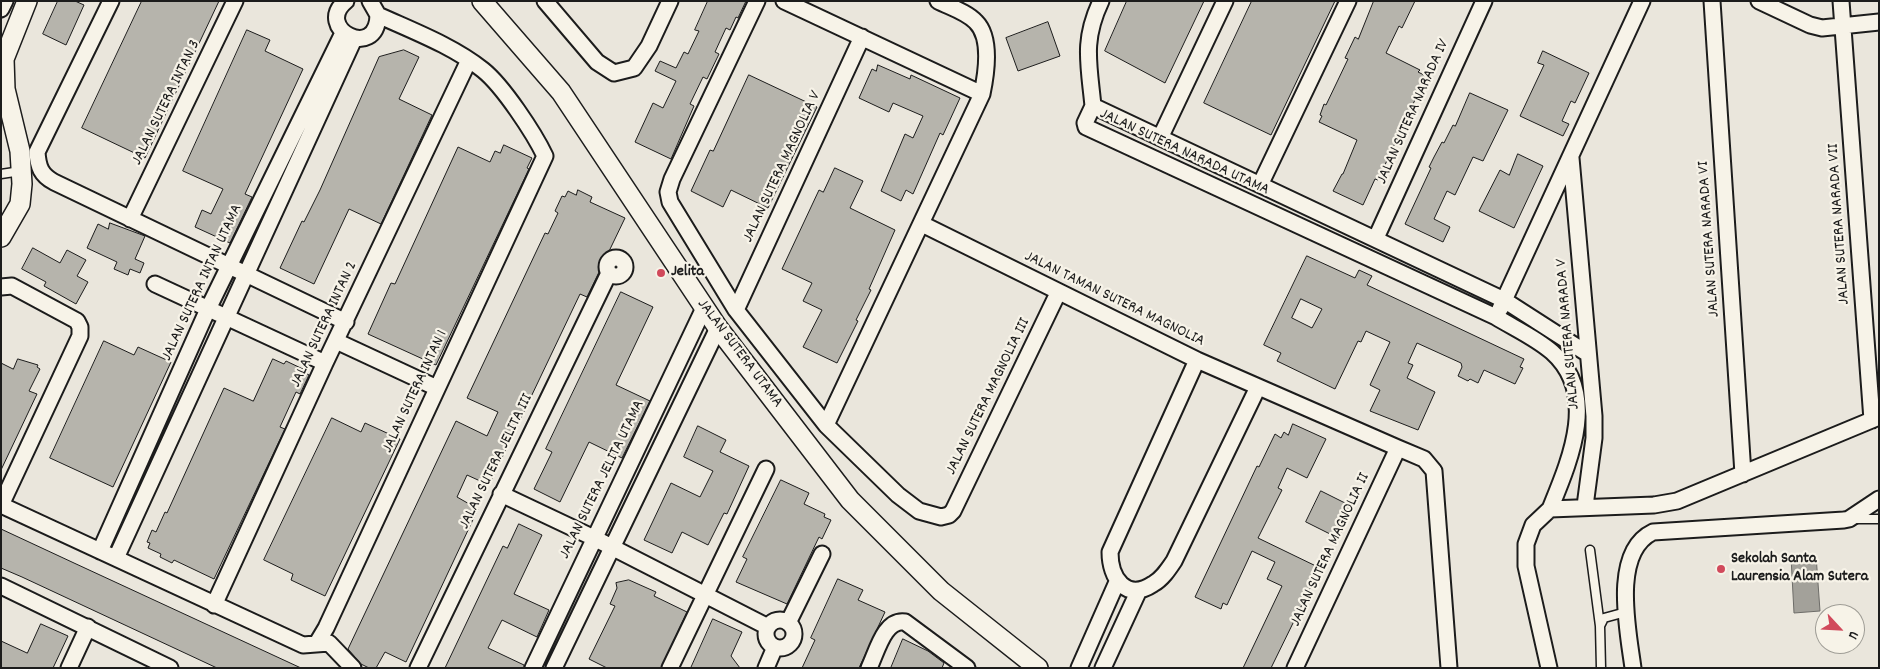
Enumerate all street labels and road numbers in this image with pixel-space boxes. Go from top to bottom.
street label: JALAN SUTERA INTAN 3 [128,37,206,169]
street label: JALAN SUTERA NARADA IV [1373,37,1455,187]
street label: JALAN SUTERA MAGNOLIA V [739,88,827,246]
street label: JALAN SUTERA NARADA UTAMA [1096,105,1272,201]
street label: JALAN SUTERA NARADA VII [1825,143,1855,305]
street label: JALAN SUTERA NARADA VI [1695,160,1725,318]
street label: JALAN SUTERA INTAN UTAMA [158,202,248,364]
street label: JALAN TAMAN SUTERA MAGNOLIA [1021,248,1207,352]
street label: JALAN SUTERA NARADA V [1553,258,1585,410]
street label: JALAN SUTERA INTAN 2 [287,259,363,391]
street label: JALAN SUTERA UTAMA [692,296,786,412]
street label: JALAN SUTERA MAGNOLIA III [943,315,1035,479]
street label: JALAN SUTERA INTAN 1 [379,328,453,456]
street label: JALAN SUTERA JELITA III [456,391,538,533]
street label: JALAN SUTERA JELITA UTAMA [556,397,650,563]
street label: JALAN SUTERA MAGNOLIA II [1287,470,1375,630]

